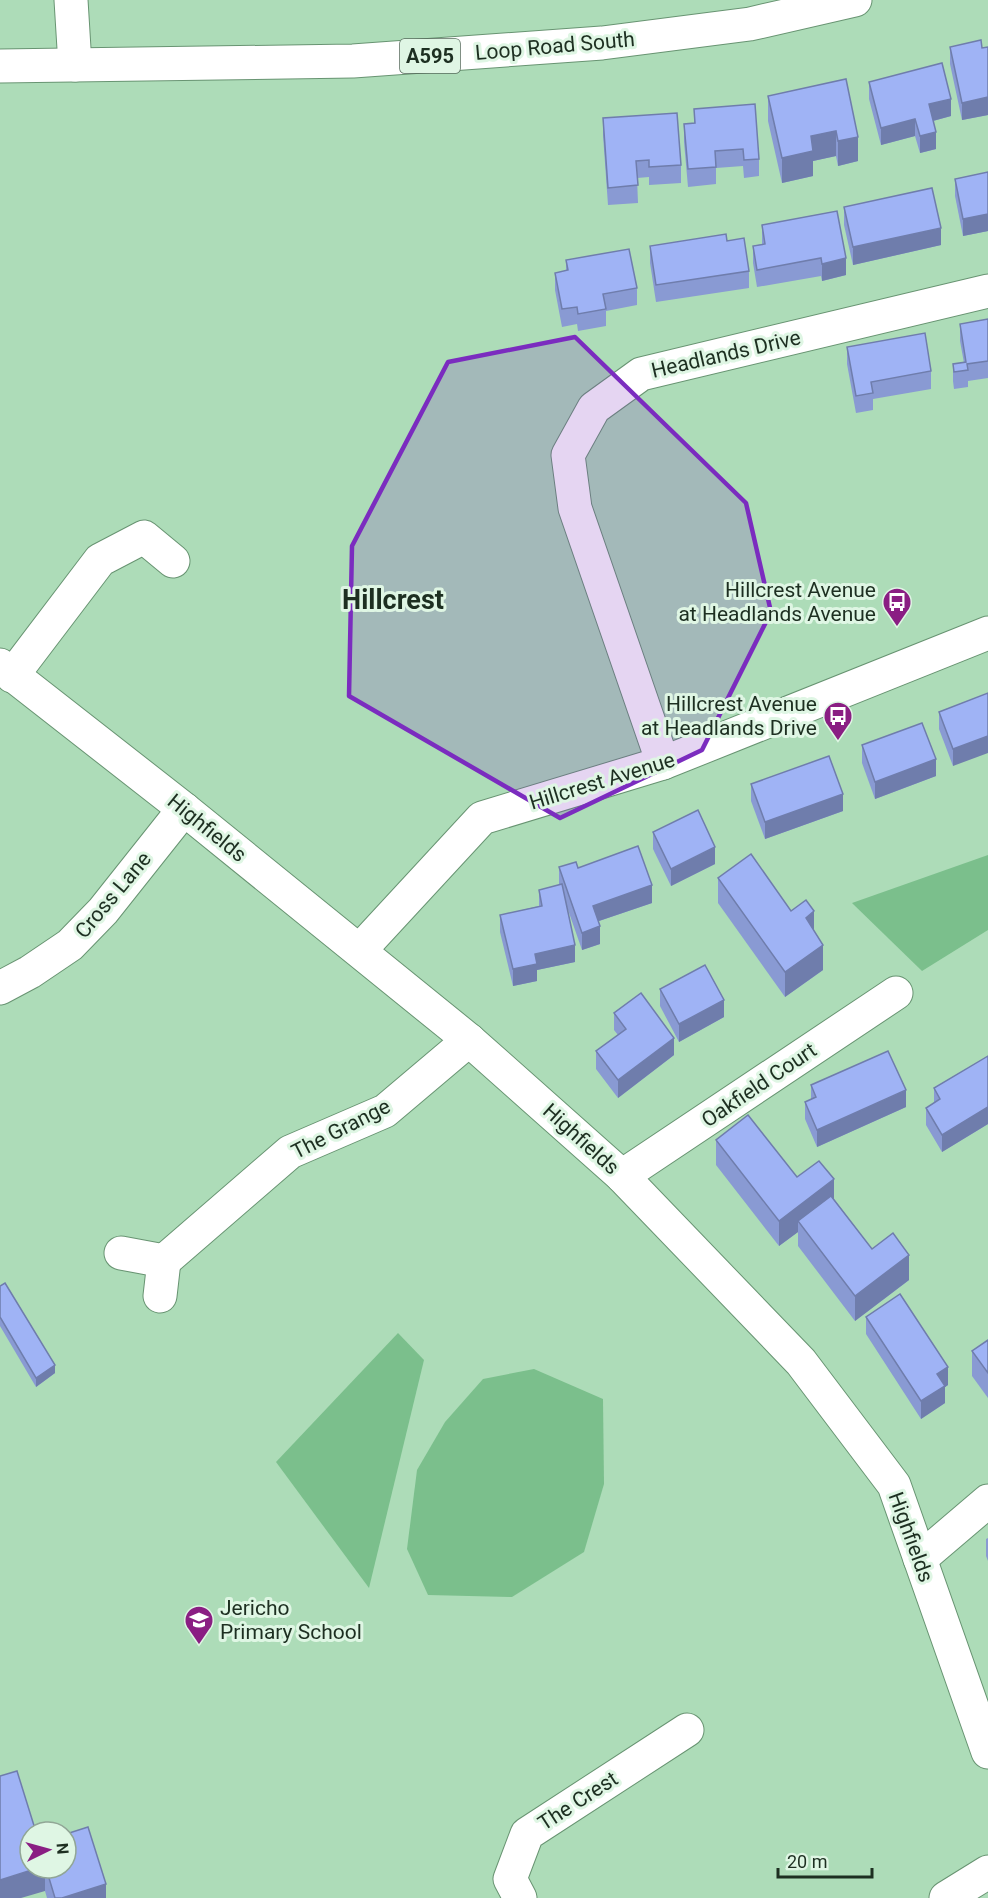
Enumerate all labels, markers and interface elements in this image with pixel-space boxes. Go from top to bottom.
street label: Loop Road South [474,27,636,65]
road number: A595 [400,39,460,73]
street label: Headlands Drive [649,325,803,383]
place label: Hillcrest Avenue at Headlands Avenue [678,578,876,626]
district label: Hillcrest [342,584,444,616]
bus stop icon: Hillcrest Avenue at Headlands Avenue [881,586,913,628]
place label: Hillcrest Avenue at Headlands Drive [641,692,817,740]
bus stop icon: Hillcrest Avenue at Headlands Drive [822,700,854,742]
street label: Hillcrest Avenue [526,747,678,815]
street label: Highfields [163,789,251,867]
street label: Cross Lane [70,847,156,943]
street label: Oakfield Court [697,1038,821,1132]
street label: The Grange [288,1094,394,1164]
street label: Highfields [538,1099,624,1179]
street label: Highfields [884,1489,938,1585]
place label: Jericho Primary School [220,1596,362,1644]
school or university icon: Jericho Primary School [183,1604,215,1646]
street label: The Crest [534,1766,622,1836]
north arrow [18,1820,78,1880]
scale bar [778,1841,872,1879]
text: N [52,1842,72,1855]
text: 20 m [787,1851,827,1872]

